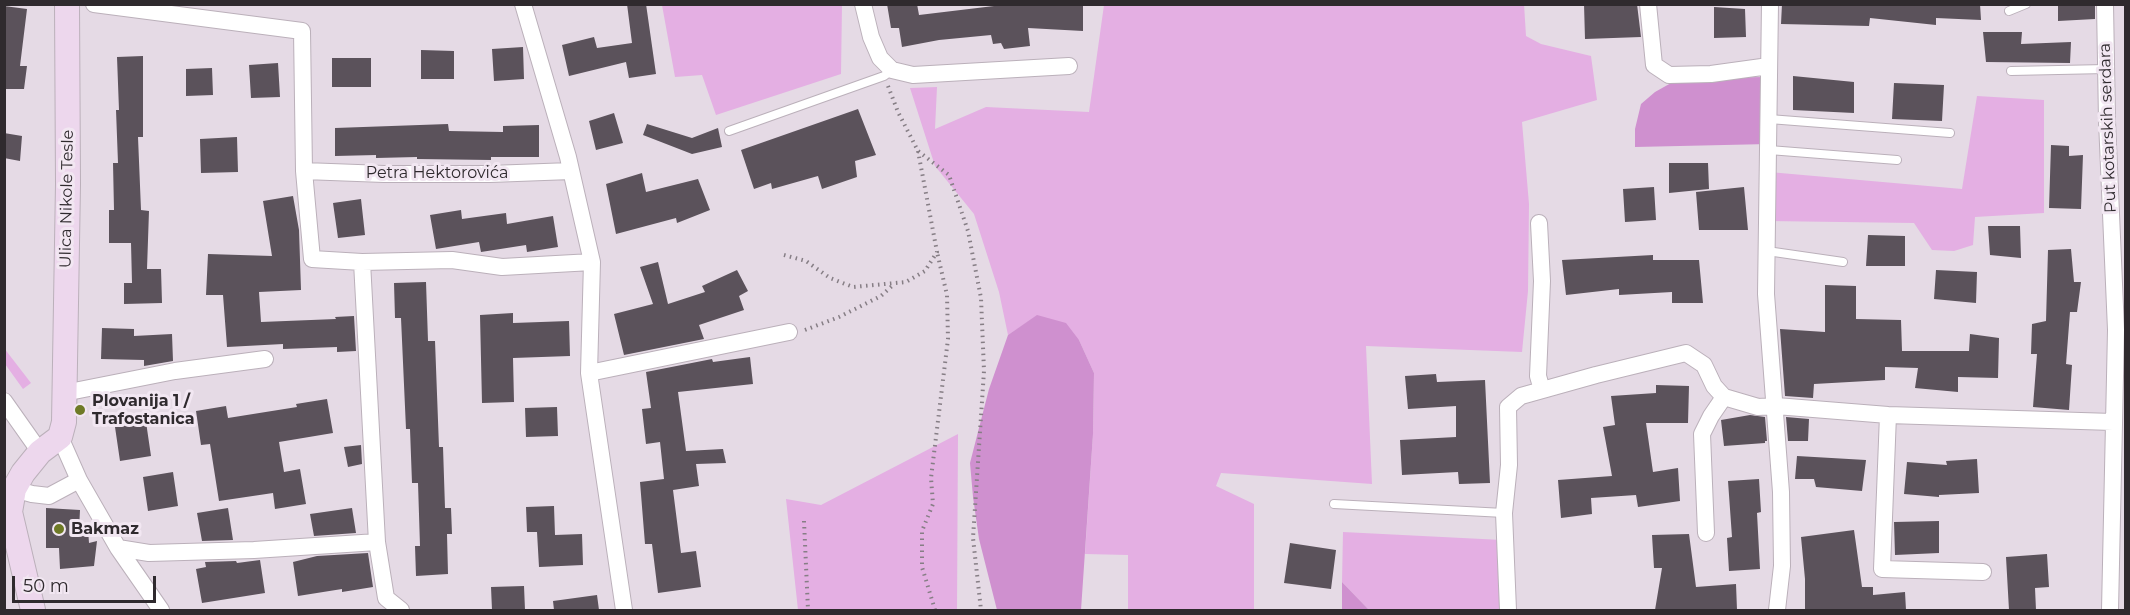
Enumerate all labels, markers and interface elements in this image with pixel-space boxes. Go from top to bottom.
street label: Put kotarskih serdara [2095,43,2121,213]
street label: Ulica Nikole Tesle [56,130,78,268]
street label: Petra Hektorovića [366,163,508,183]
place label: Plovanija 1 / Trafostanica [92,391,195,429]
marker: Plovanija 1 / Trafostanica [73,403,87,417]
place label: Bakmaz [71,519,139,539]
marker: Bakmaz [52,522,66,536]
scale bar [15,564,159,602]
text: 50 m [23,575,69,597]

